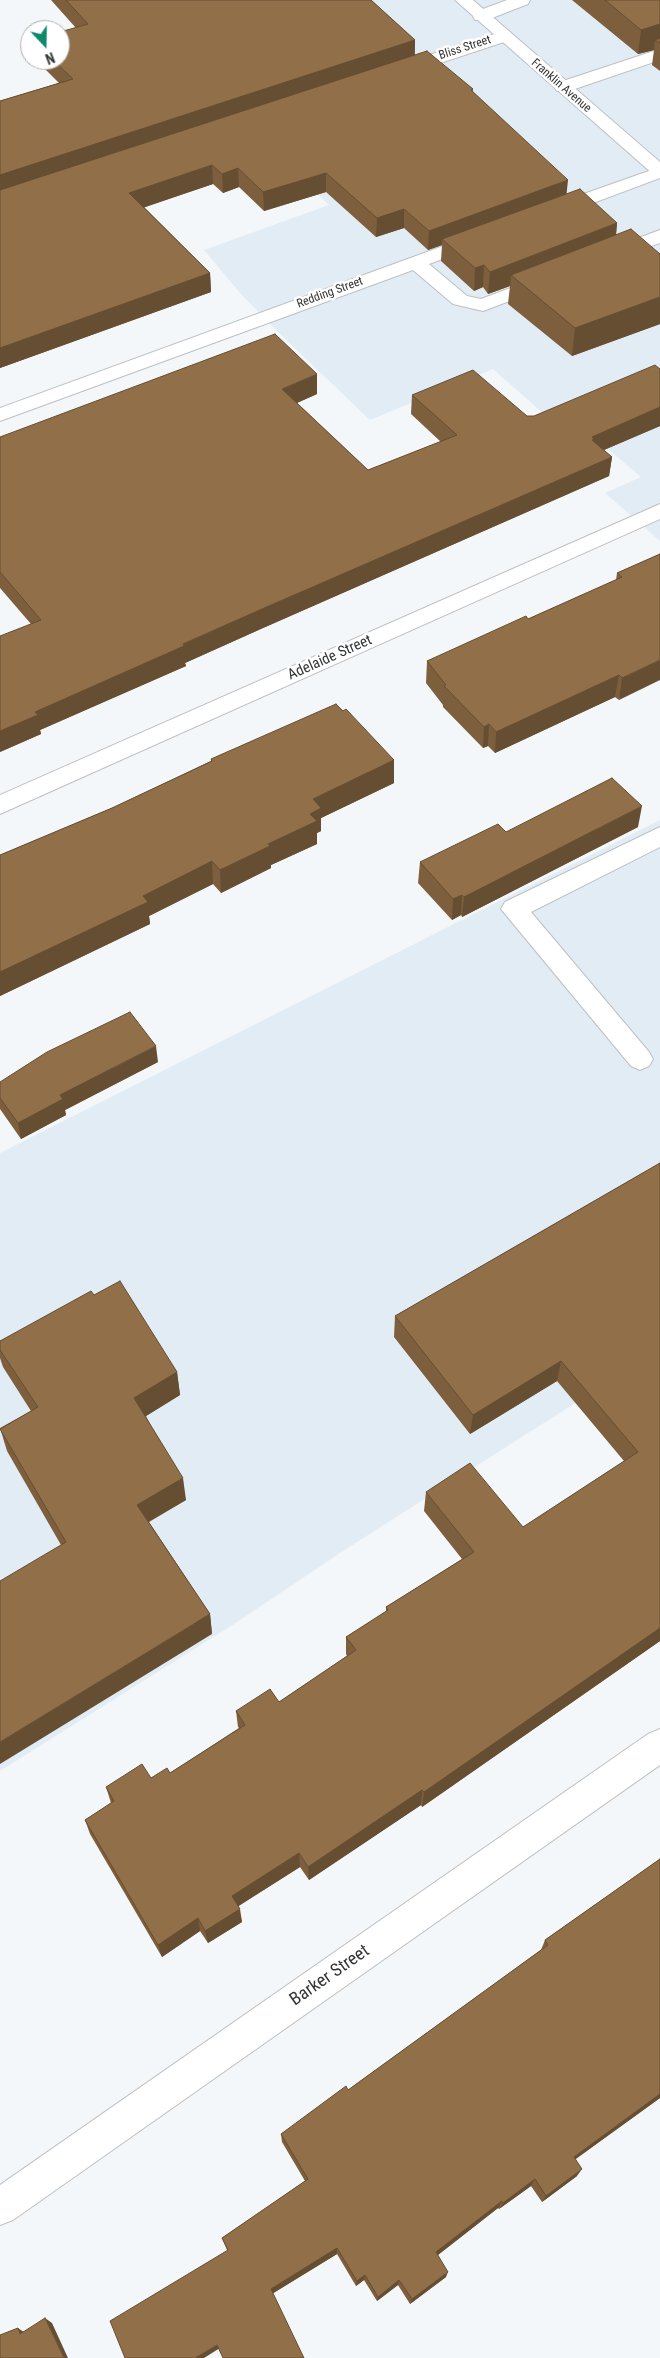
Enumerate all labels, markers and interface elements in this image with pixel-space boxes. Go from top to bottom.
north arrow [20,20,70,70]
street label: Bliss Street [437,33,493,63]
text: N [43,49,57,67]
street label: Franklin Avenue [528,56,594,116]
street label: Redding Street [295,274,365,312]
street label: Adelaide Street [285,631,375,685]
street label: Barker Street [286,1941,374,2011]

